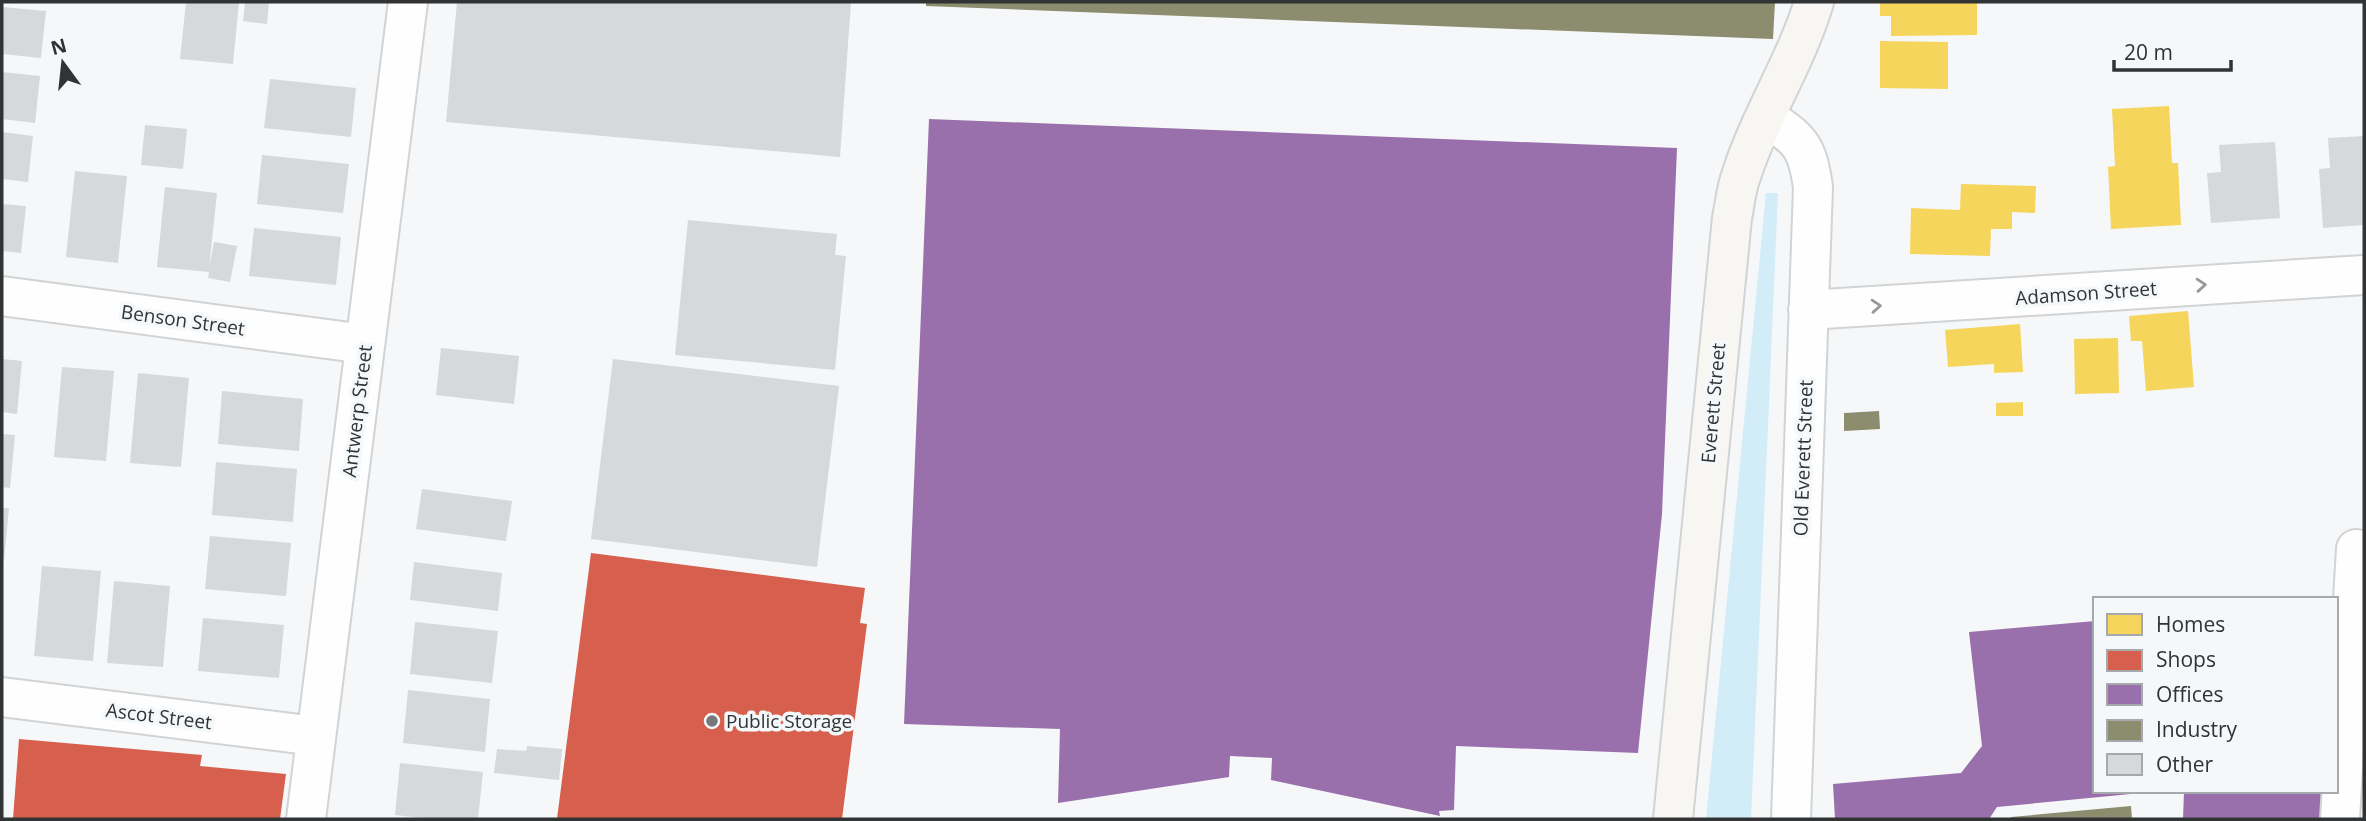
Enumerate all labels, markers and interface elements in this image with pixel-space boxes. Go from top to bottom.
north arrow [28,28,98,98]
scale bar [2114,28,2231,72]
text: N [48,32,69,61]
text: 20 m [2124,38,2173,66]
street label: Adamson Street [2014,275,2158,311]
one-way arrow [2196,278,2207,293]
street label: Benson Street [119,298,247,342]
one-way arrow [1871,299,1882,314]
street label: Everett Street [1695,342,1731,464]
street label: Antwerp Street [336,343,378,479]
street label: Old Everett Street [1787,379,1819,537]
legend [2093,597,2338,793]
text: Homes [2156,610,2225,638]
text: Shops [2156,645,2216,673]
text: Offices [2156,680,2224,708]
street label: Ascot Street [105,697,214,735]
place label: Public Storage [726,708,852,734]
marker: Public Storage [704,713,720,729]
text: Industry [2156,715,2238,743]
text: Other [2156,750,2213,778]

